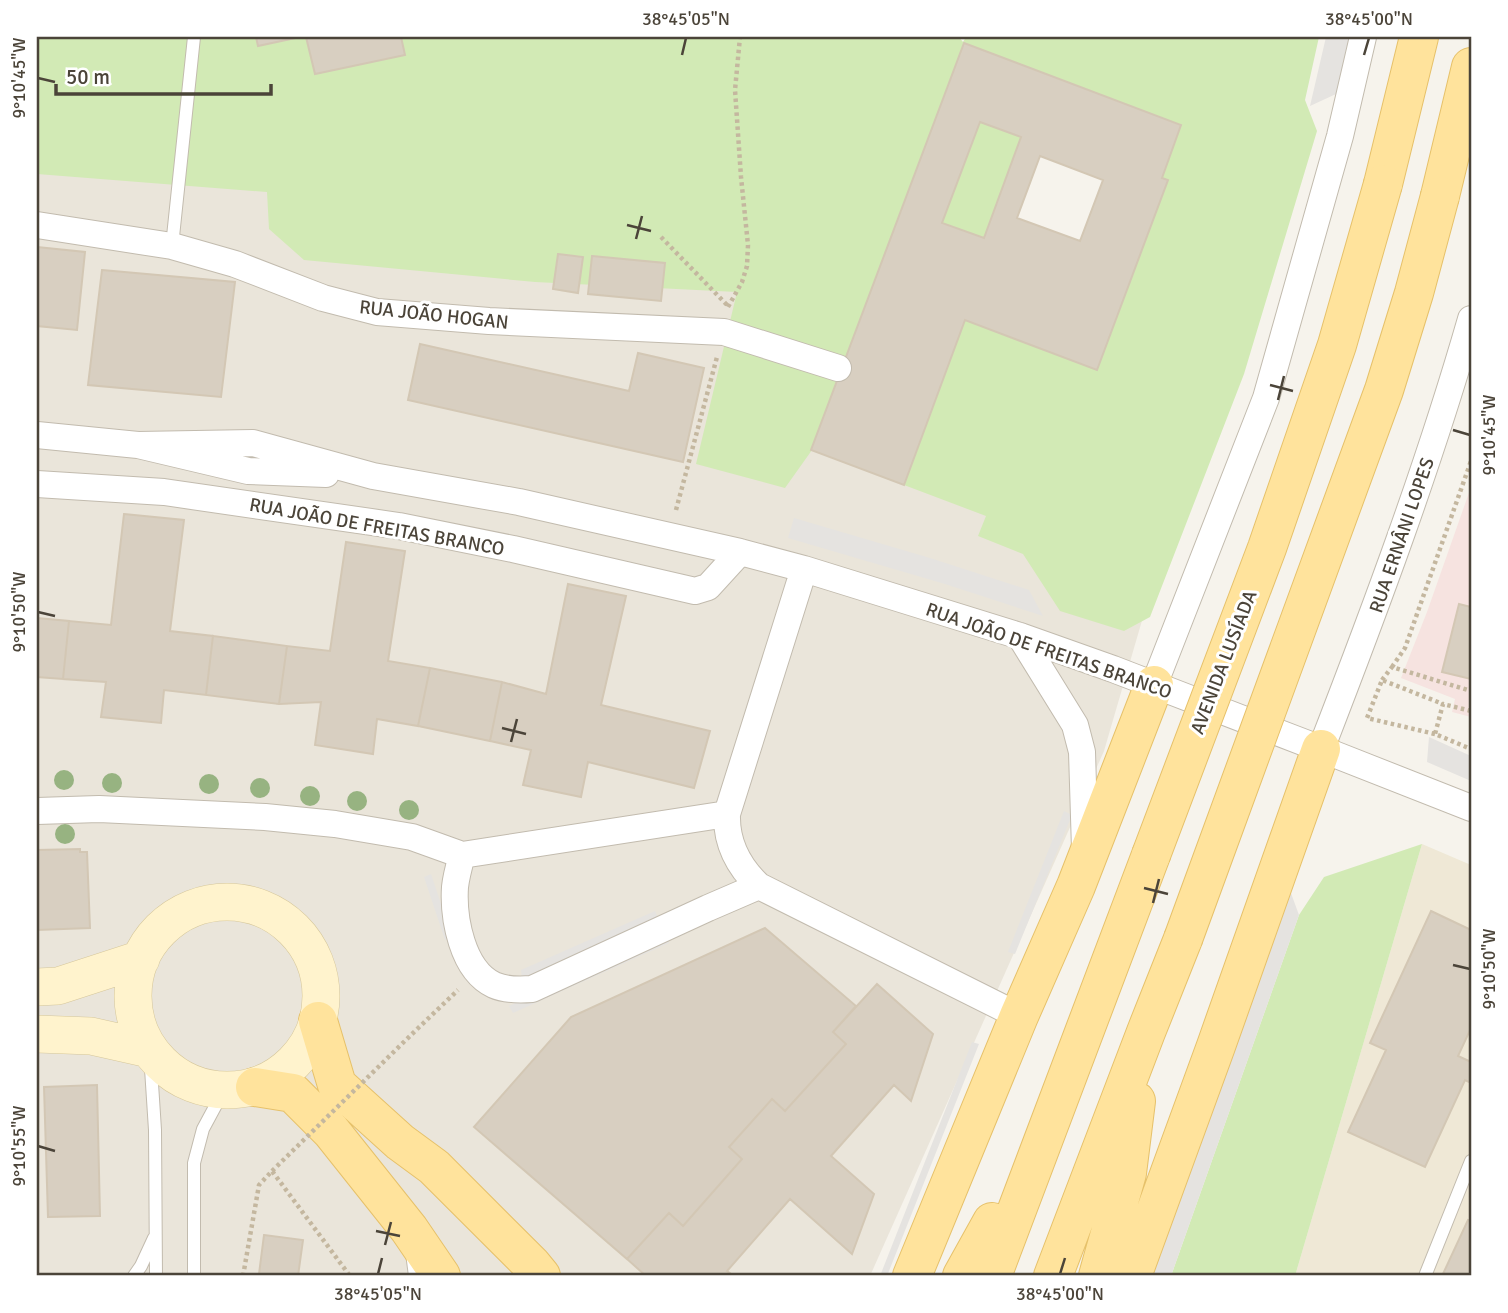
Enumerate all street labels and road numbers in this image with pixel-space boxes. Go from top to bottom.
street label: RUA JOÃO HOGAN [358,295,510,335]
street label: RUA ERNÂNI LOPES [1364,455,1440,616]
street label: RUA JOÃO DE FREITAS BRANCO [247,493,506,561]
street label: AVENIDA LUSÍADA [1185,587,1263,738]
street label: RUA JOÃO DE FREITAS BRANCO [922,597,1175,704]

